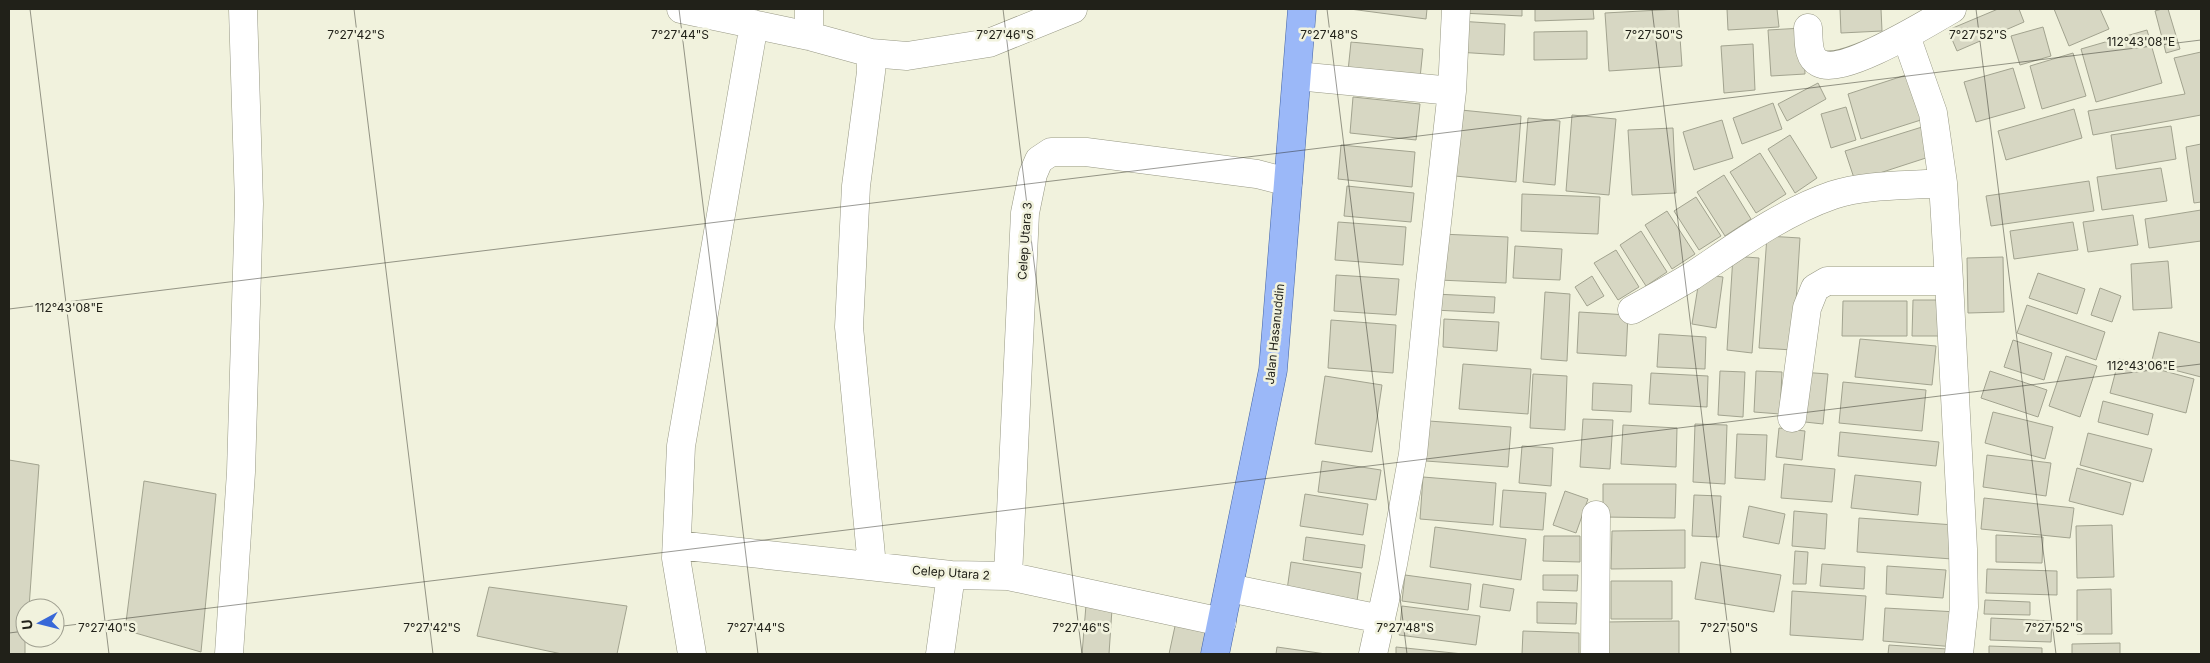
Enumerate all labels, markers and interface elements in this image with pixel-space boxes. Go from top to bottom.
text: 7°27'42"S [327,27,385,42]
text: 7°27'44"S [651,27,709,42]
text: 7°27'46"S [976,27,1034,42]
text: 7°27'48"S [1300,27,1358,42]
text: 7°27'50"S [1625,27,1683,42]
text: 7°27'52"S [1949,27,2007,42]
text: 112°43'08"E [2107,34,2175,49]
street label: Celep Utara 3 [1014,201,1035,280]
street label: Jalan Hasanuddin [1262,283,1287,385]
text: 112°43'08"E [35,300,103,315]
text: 112°43'06"E [2107,358,2175,373]
street label: Celep Utara 2 [912,562,990,583]
north arrow [15,598,65,648]
text: U [18,619,36,631]
text: 7°27'40"S [78,620,136,635]
text: 7°27'42"S [403,620,461,635]
text: 7°27'44"S [727,620,785,635]
text: 7°27'46"S [1052,620,1110,635]
text: 7°27'48"S [1376,620,1434,635]
text: 7°27'50"S [1700,620,1758,635]
text: 7°27'52"S [2025,620,2083,635]

